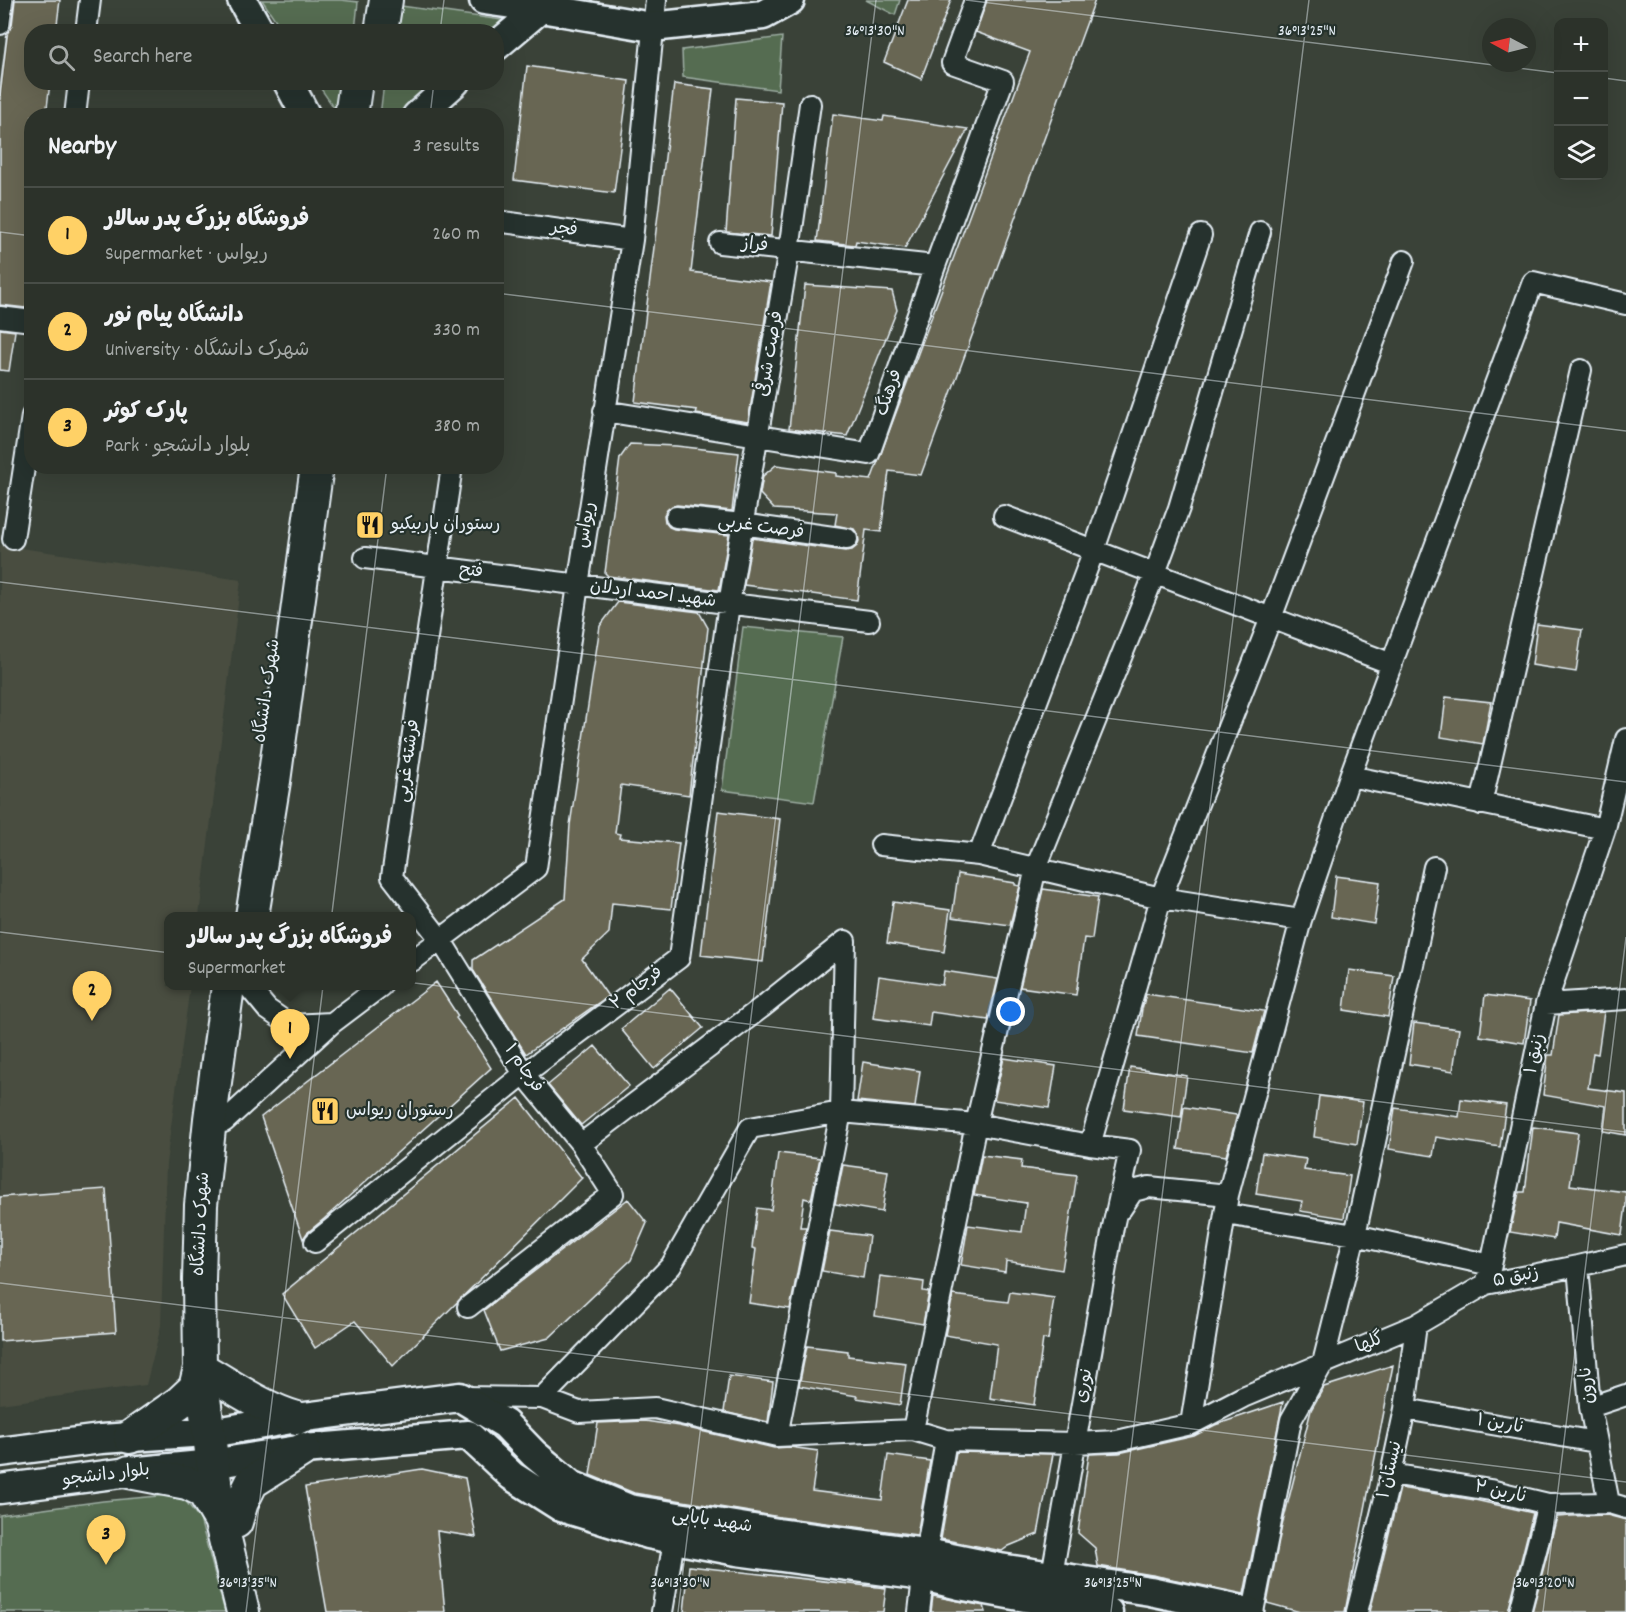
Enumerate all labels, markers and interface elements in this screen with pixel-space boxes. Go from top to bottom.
north arrow [1482,18,1536,72]
map controls [1554,18,1608,180]
button: + [1554,18,1608,72]
text: 36°13'30"N [845,21,905,43]
text: 36°13'25"N [1278,21,1336,43]
search box [24,24,504,90]
icon: search [45,41,78,74]
text: Search here [93,42,192,73]
button: − [1554,72,1608,126]
button: layers [1554,126,1608,180]
text: Nearby [48,129,116,166]
text: 3 results [413,133,480,161]
text: فروشگاه بزرگ پدر سالار [105,205,309,236]
street label: فجر [547,215,579,244]
text: 1 [65,221,70,249]
text: 260 m [432,221,480,249]
street label: فراز [739,232,769,260]
text: Supermarket · ریواس [105,241,268,269]
text: دانشگاه پیام نور [105,301,244,332]
street label: فرصت شرقی [749,309,791,399]
text: 2 [63,317,72,345]
text: 330 m [433,317,480,345]
text: University · شهرک دانشگاه [105,337,309,365]
street label: فرهنگ [870,366,910,420]
text: پارک کوثر [105,397,188,428]
text: 3 [63,413,72,441]
text: 380 m [434,413,480,441]
text: Park · بلوار دانشجو [105,433,251,461]
street label: ریواس [571,500,603,550]
restaurant icon: رستوران باربیکیو [354,509,386,541]
street label: فرصت غربی [716,510,806,546]
place label: رستوران باربیکیو [389,513,500,538]
street label: فتح [458,558,484,586]
street label: شهید احمد اردلان [588,575,718,615]
street label: شهرک دانشگاه [248,638,288,744]
street label: فرشته غربی [391,718,427,804]
popup [164,912,416,990]
text: فروشگاه بزرگ پدر سالار [188,923,392,954]
text: Supermarket [188,955,286,983]
street label: فرجام ۲ [605,961,669,1017]
pin: 2 [72,972,112,1021]
your location [996,997,1025,1026]
pin: 1 [270,1010,310,1059]
street label: زنبق ۱ [1520,1032,1552,1076]
street label: فرجام ۱ [497,1039,549,1099]
restaurant icon: رستوران ریواس [309,1095,341,1127]
place label: رستوران ریواس [346,1099,454,1124]
street label: شهرک دانشگاه [187,1171,217,1277]
street label: زنبق ۵ [1491,1261,1541,1295]
street label: گلها [1352,1327,1388,1361]
street label: نارون [1574,1365,1602,1405]
street label: نوری [1070,1367,1100,1405]
street label: نارین ۱ [1475,1409,1525,1441]
street label: نیستان ۱ [1372,1439,1410,1501]
street label: بلوار دانشجو [60,1458,151,1494]
street label: نارین ۲ [1472,1475,1528,1511]
street label: شهید بابایی [670,1503,754,1541]
pin: 3 [86,1516,126,1565]
text: 36°13'35"N [219,1573,277,1595]
text: 36°13'30"N [650,1573,710,1595]
text: 36°13'25"N [1084,1573,1142,1595]
text: 36°13'20"N [1515,1573,1575,1595]

